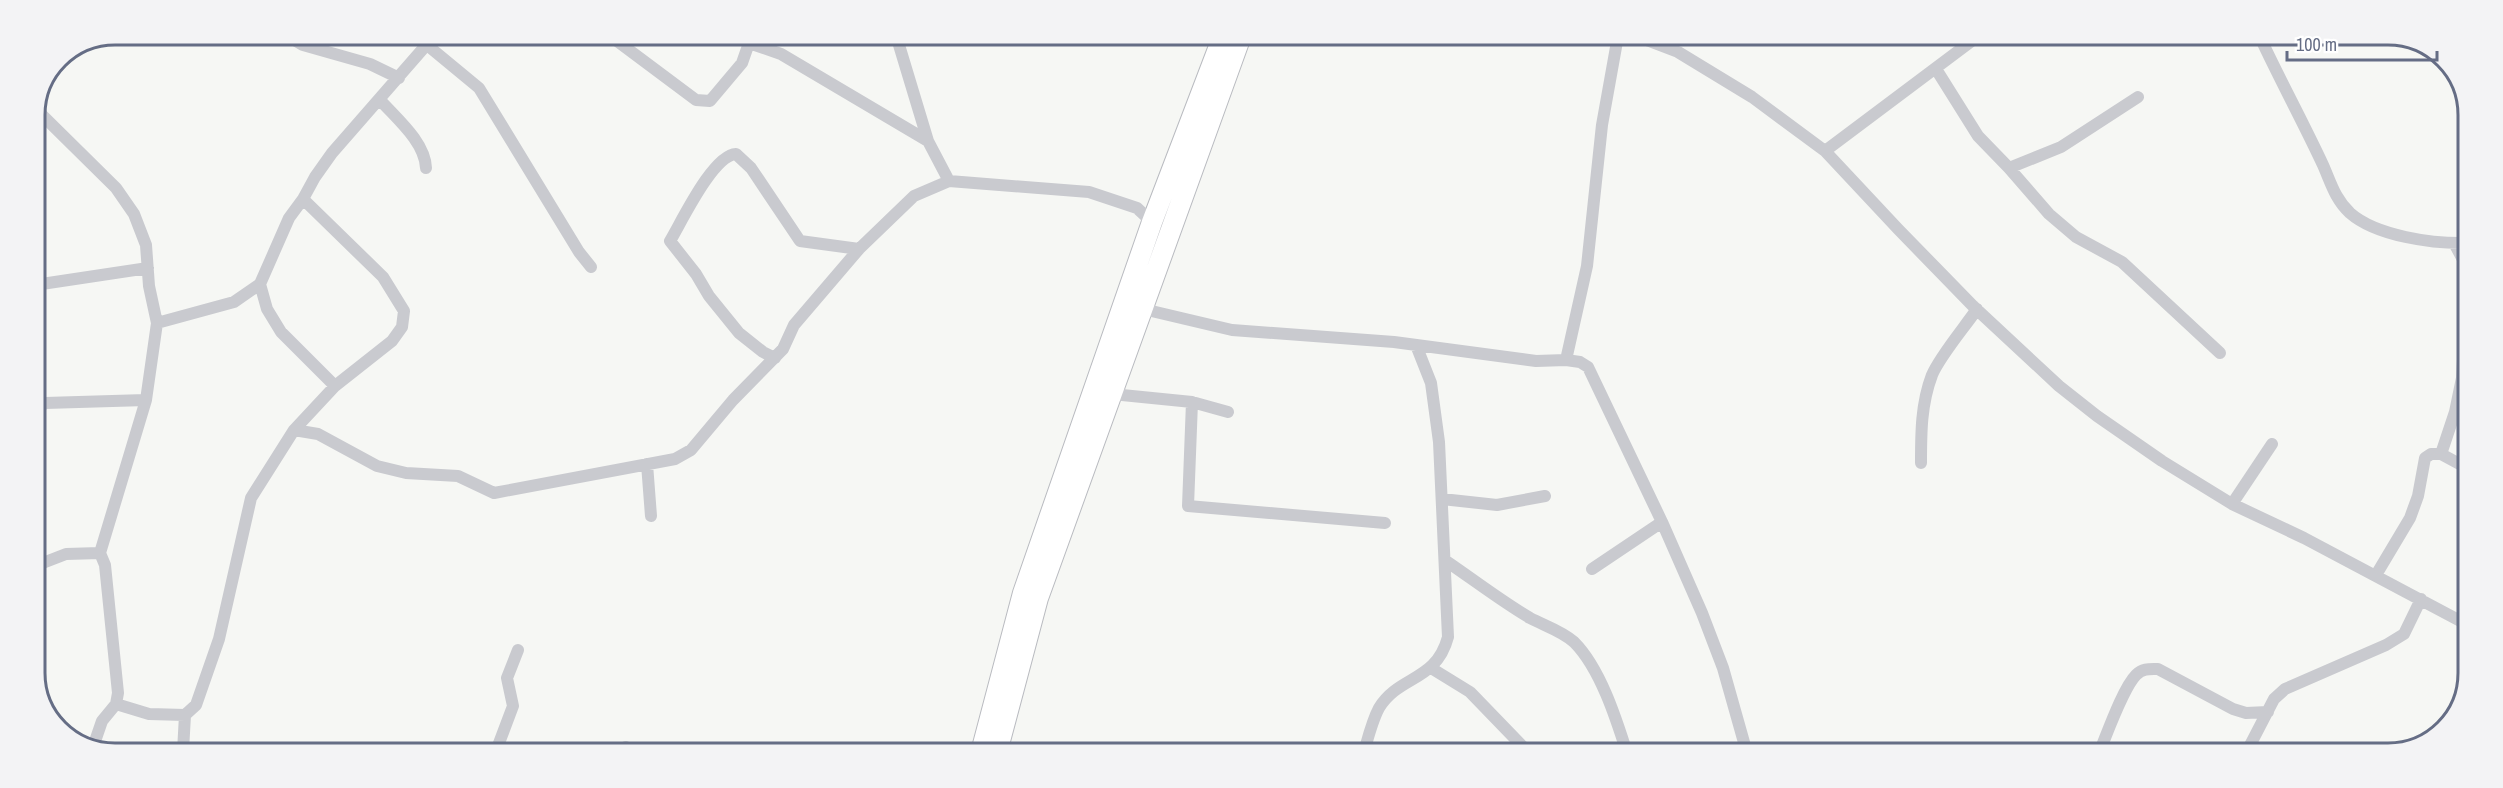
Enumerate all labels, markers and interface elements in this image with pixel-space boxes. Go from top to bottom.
scale bar [2287,24,2437,62]
text: 100 m [2296,32,2337,57]

